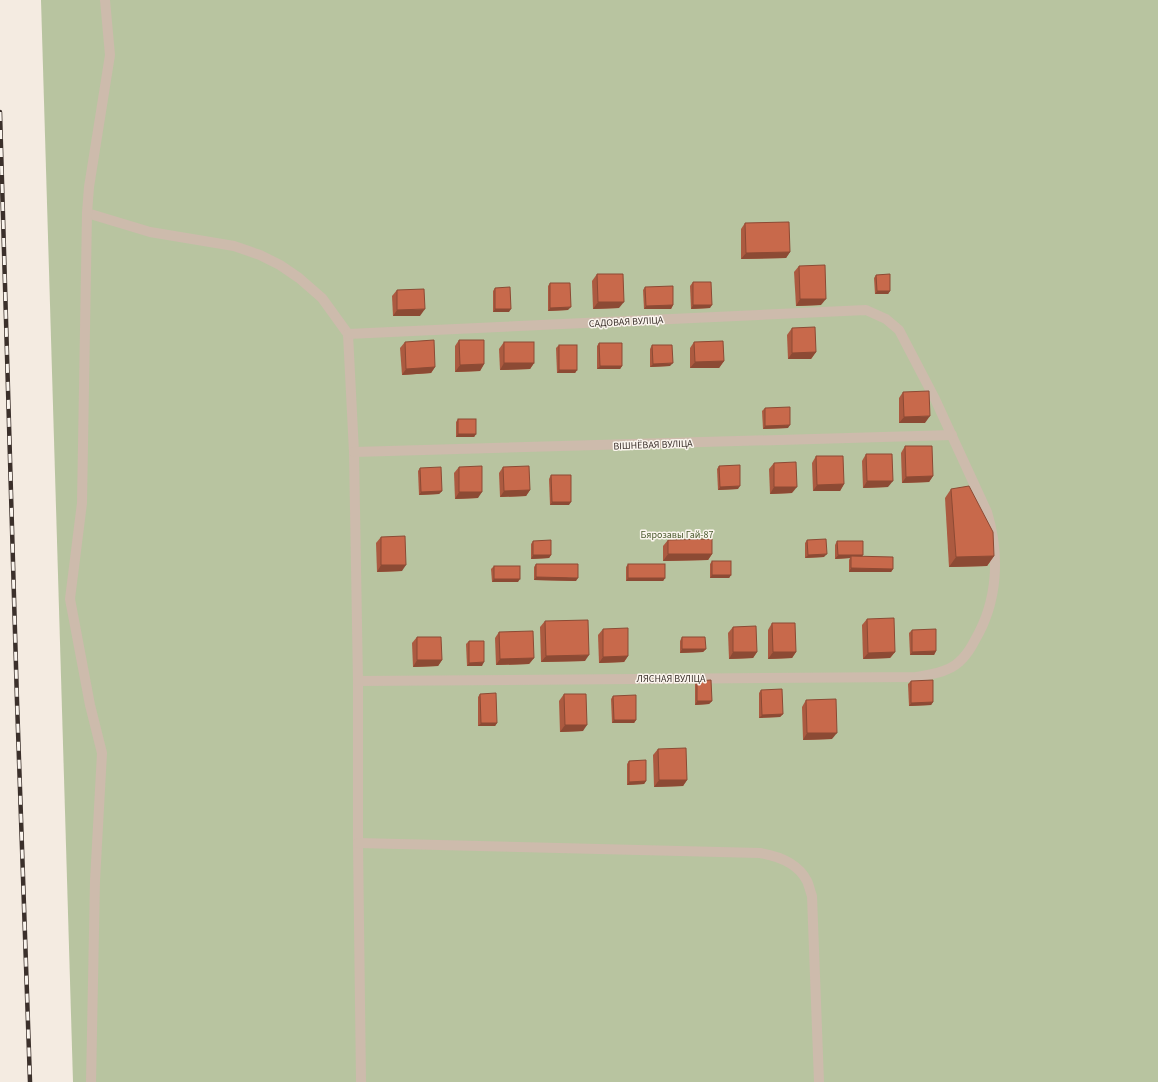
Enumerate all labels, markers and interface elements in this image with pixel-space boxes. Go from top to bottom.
street label: САДОВАЯ ВУЛІЦА [589,313,664,331]
street label: ВІШНЁВАЯ ВУЛІЦА [613,437,694,453]
park label: Бярозавы Гай-87 [641,528,713,542]
street label: ЛЯСНАЯ ВУЛІЦА [637,672,706,686]

